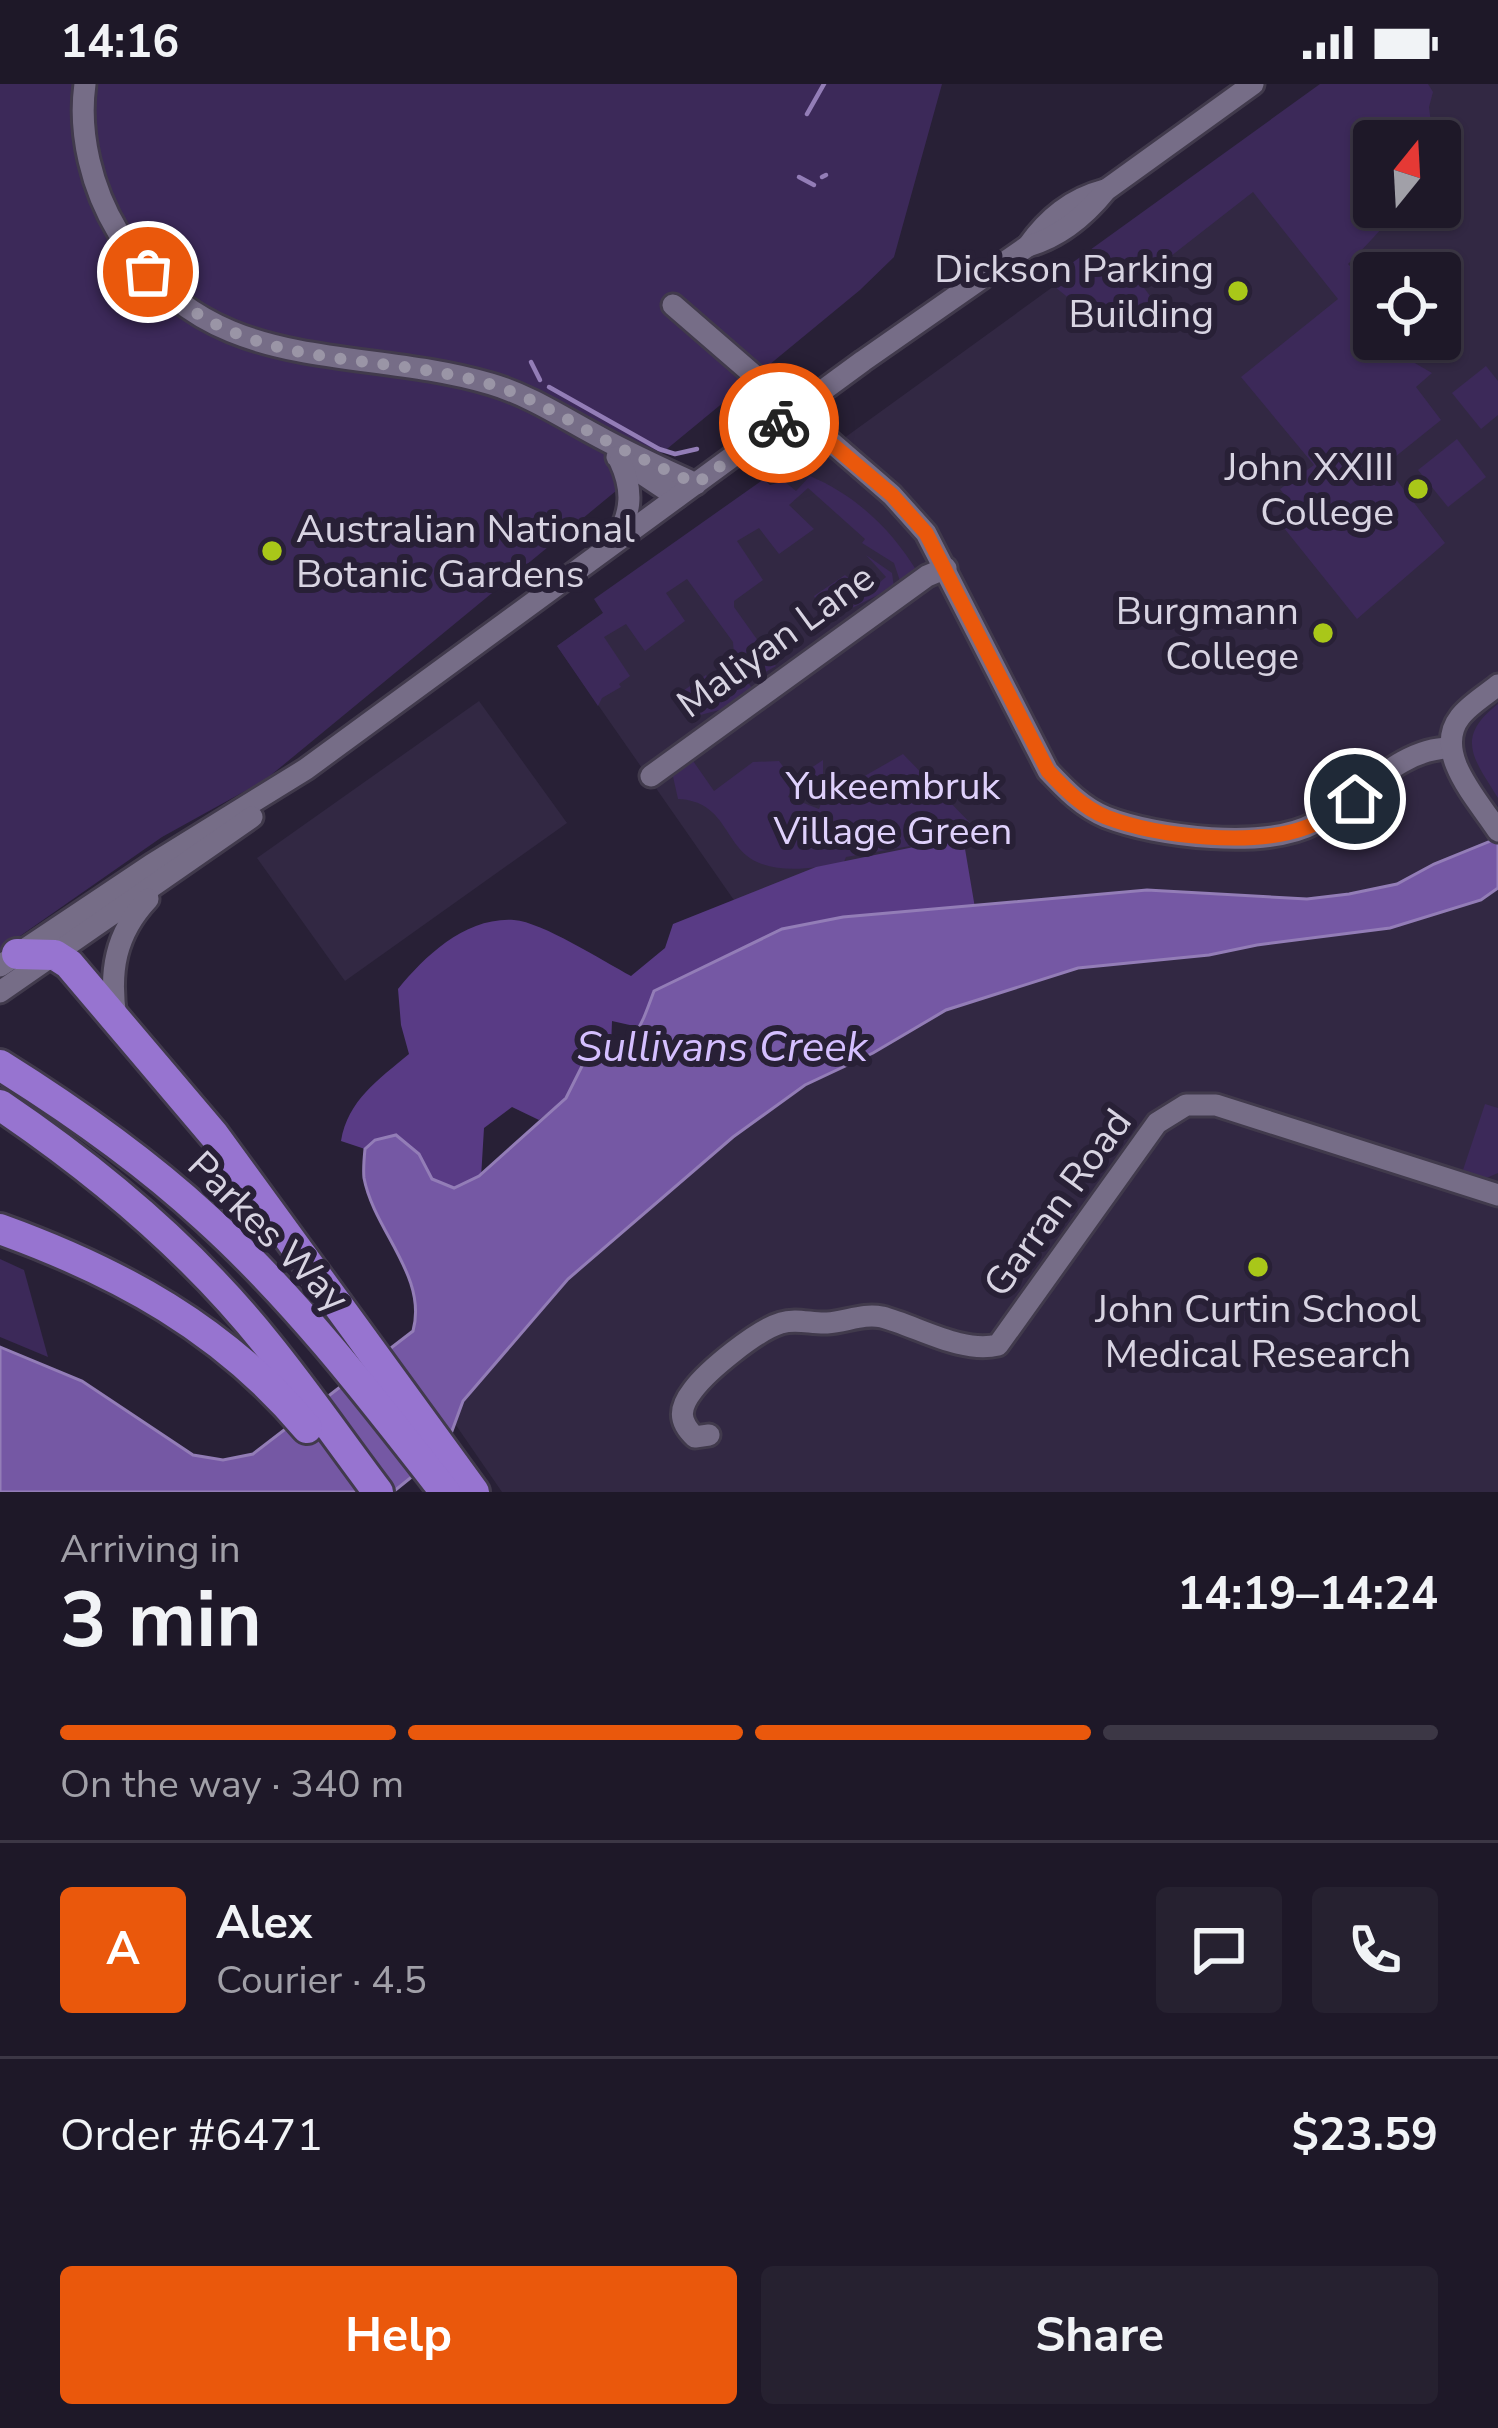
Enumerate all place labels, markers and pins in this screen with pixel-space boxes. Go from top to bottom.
pin [97,221,199,323]
place label: Dickson Parking Building [934,243,1214,341]
marker: Dickson Parking Building [1225,278,1251,304]
place label: John XXIII College [1224,441,1394,539]
marker: John XXIII College [1405,476,1431,502]
place label: Australian National Botanic Gardens [296,503,635,601]
marker: Australian National Botanic Gardens [259,538,285,564]
place label: Burgmann College [1116,585,1299,683]
marker: Burgmann College [1310,620,1336,646]
pin [1304,748,1406,850]
marker: John Curtin School Medical Research [1245,1254,1271,1280]
place label: John Curtin School Medical Research [1094,1283,1421,1381]

